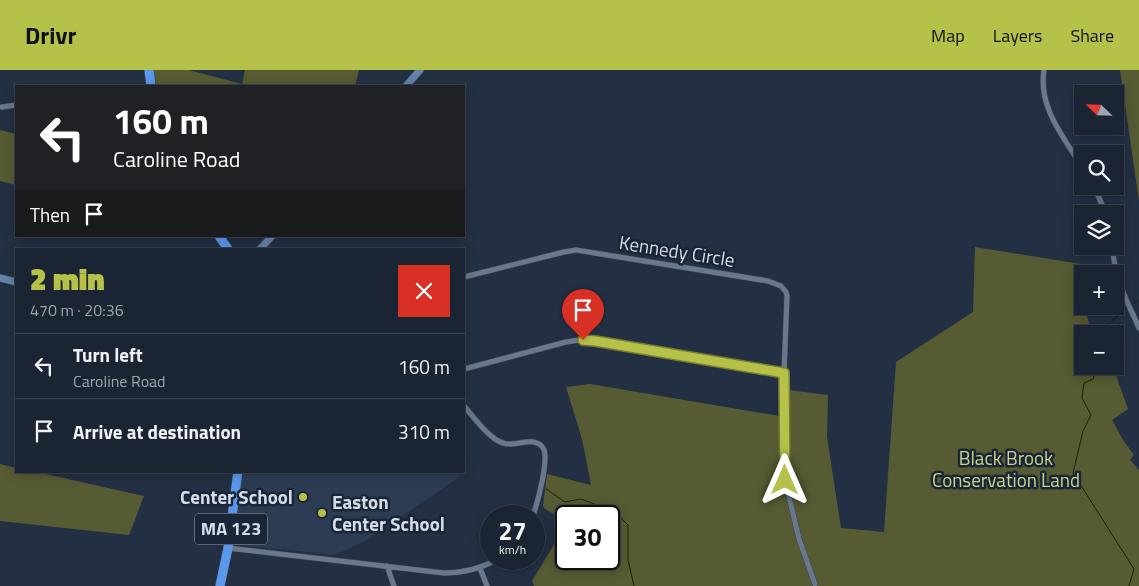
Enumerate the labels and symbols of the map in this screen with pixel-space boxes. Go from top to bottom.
north arrow [1074,85,1124,135]
street label: Kennedy Circle [617,227,737,274]
pin [562,289,604,340]
park label: Black Brook Conservation Land [932,443,1080,494]
position arrow [758,453,810,505]
place label: Center School [180,482,293,511]
place label: Easton Center School [332,487,445,538]
marker: Center School [297,491,309,503]
speed limit sign: 30 [555,505,620,570]
marker: Easton Center School [316,507,328,519]
road number: MA 123 [195,514,267,544]

